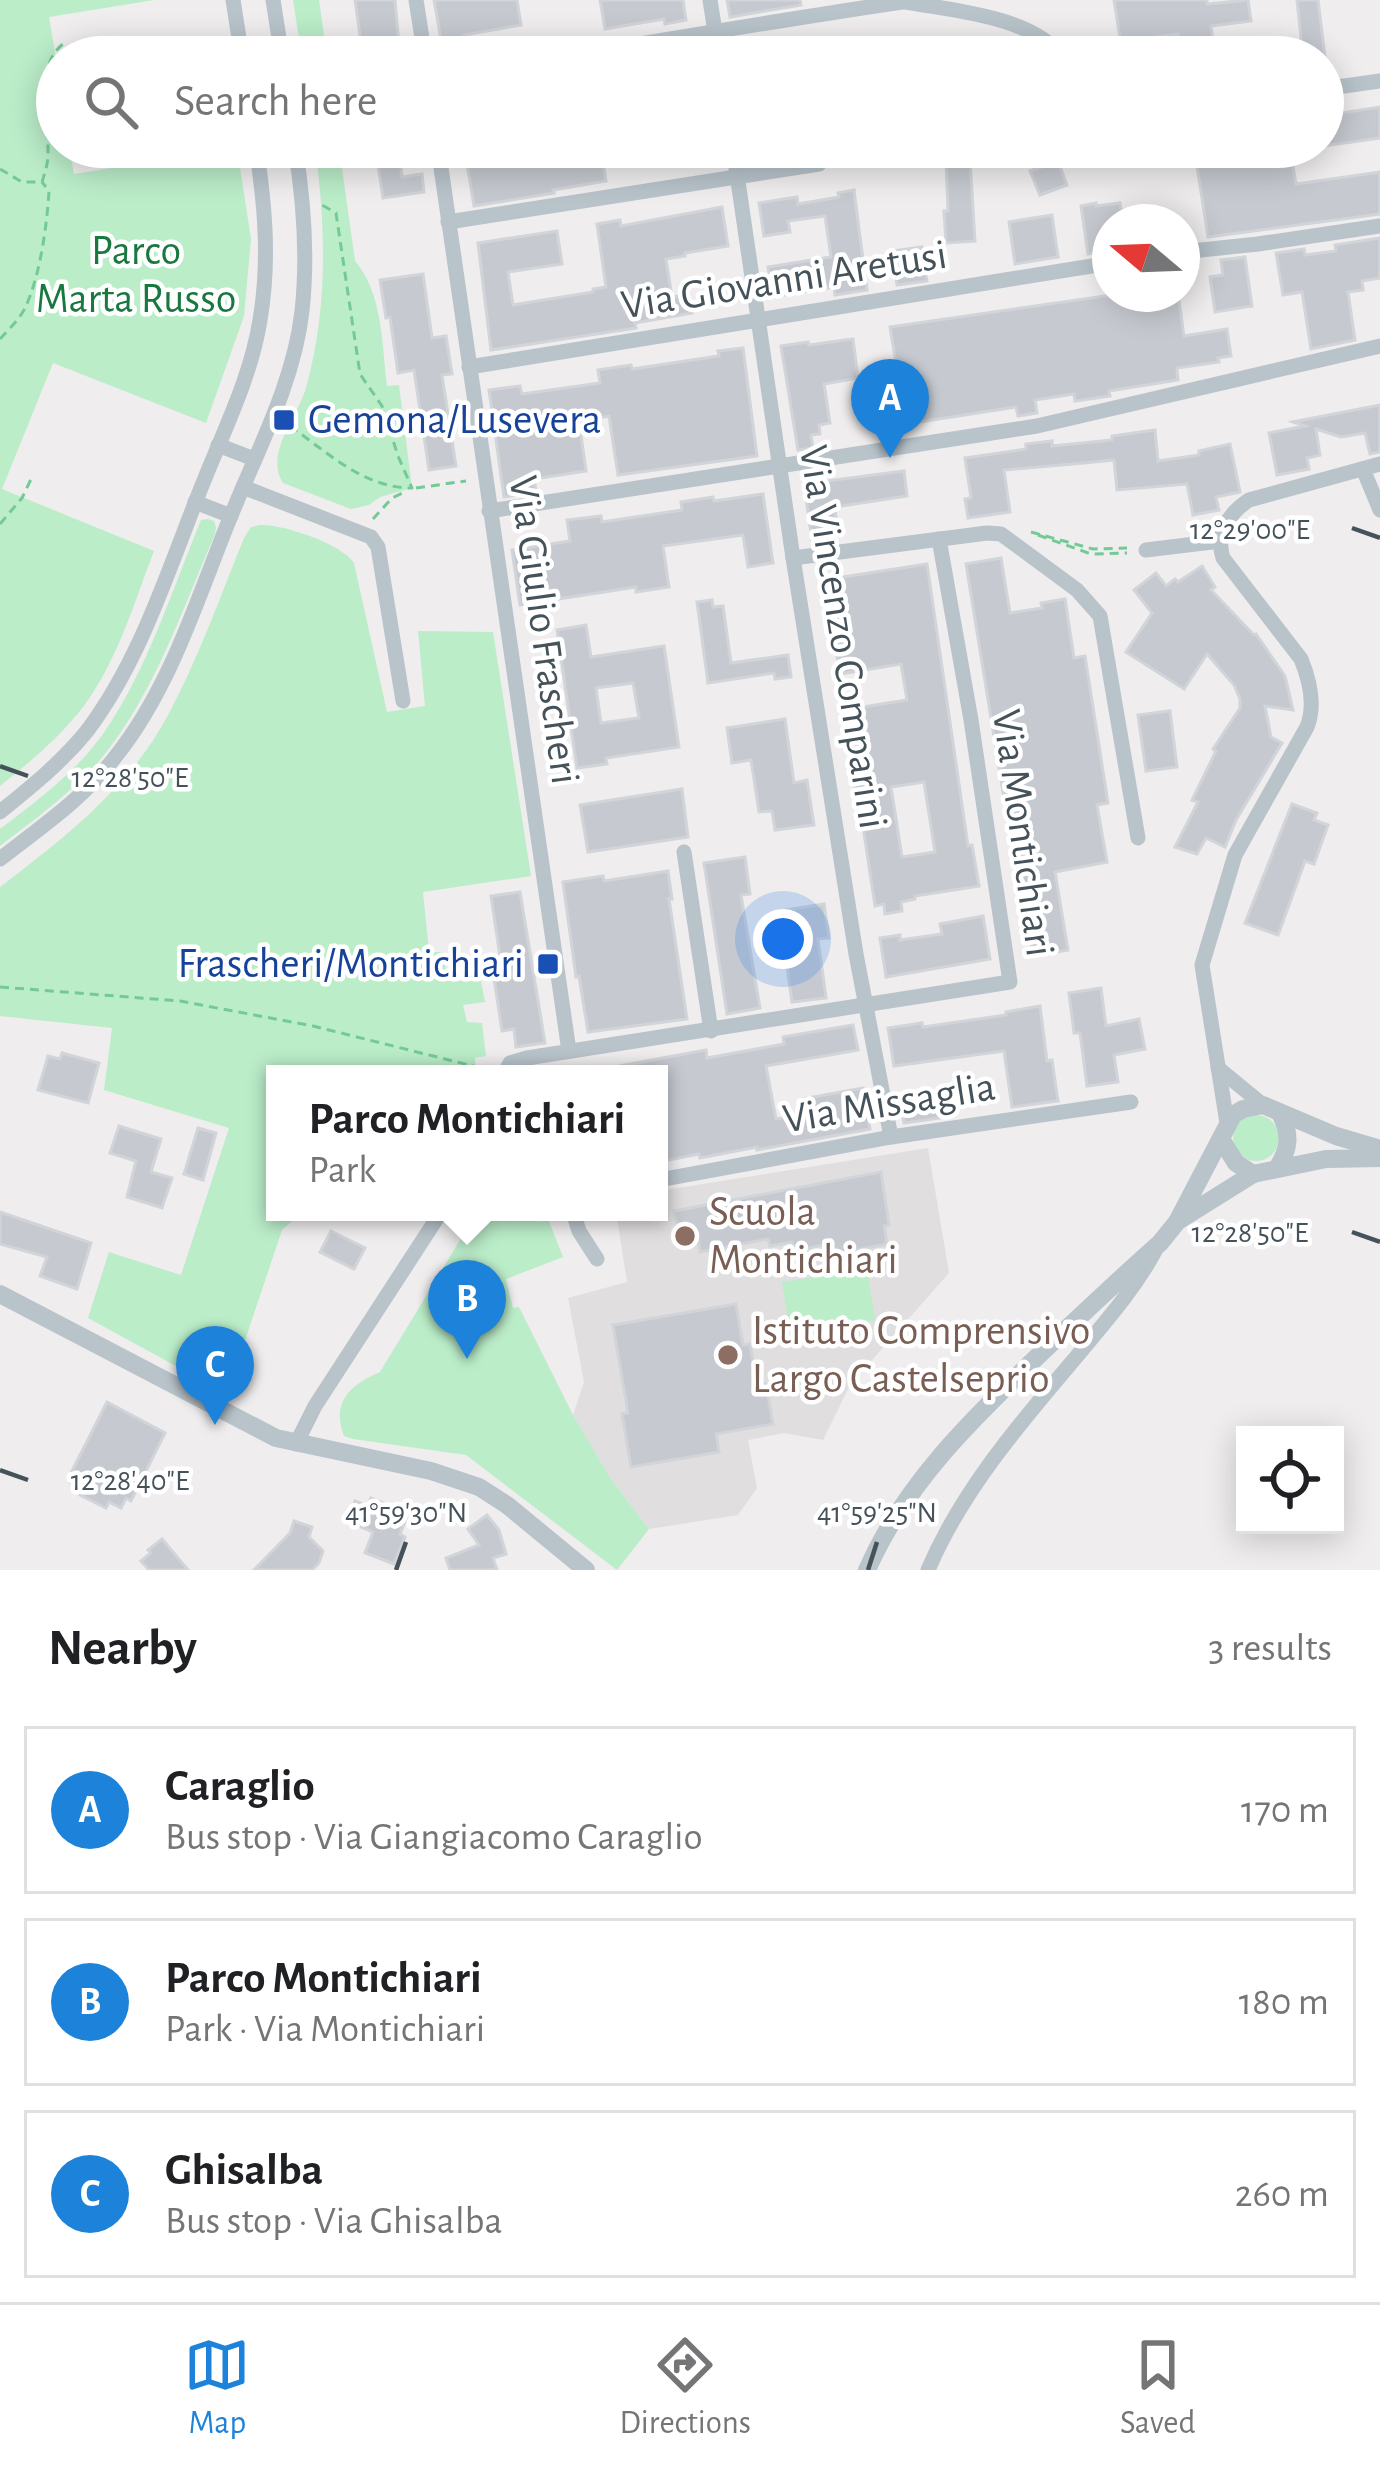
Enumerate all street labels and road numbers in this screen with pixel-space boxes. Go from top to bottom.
street label: Via Giovanni Aretusi [618,234,950,326]
street label: Via Vincenzo Comparini [792,442,894,832]
street label: Via Giulio Frascheri [502,473,586,787]
street label: Via Montichiari [985,707,1061,959]
street label: Via Missaglia [780,1065,998,1141]

